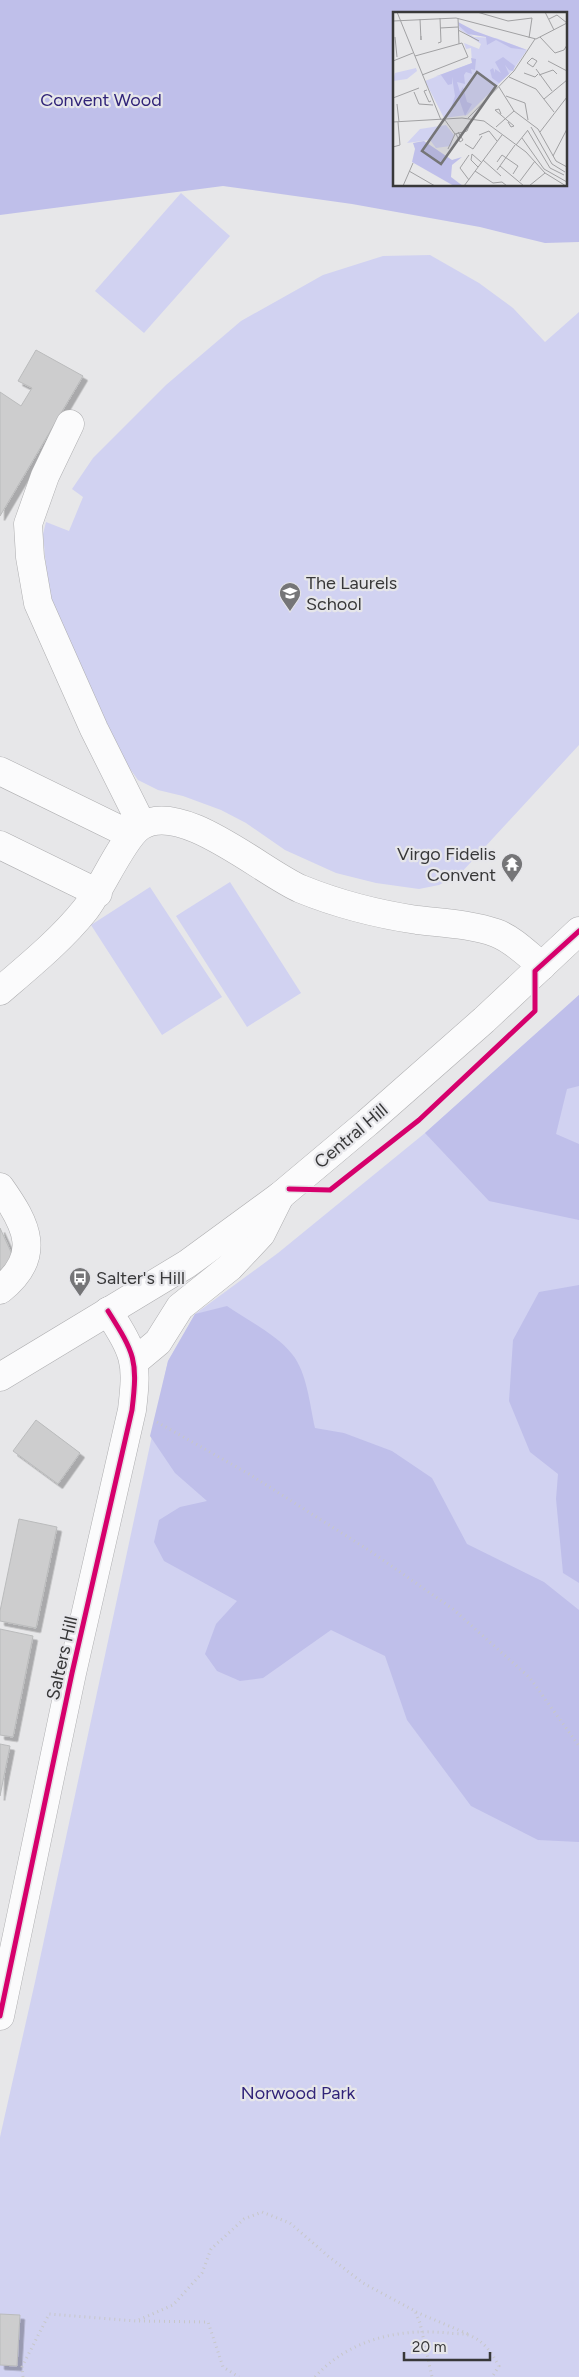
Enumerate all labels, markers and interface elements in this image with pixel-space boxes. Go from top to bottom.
inset map [393,12,566,186]
park label: Convent Wood [40,89,162,111]
place label: The Laurels School [306,572,397,615]
school or university icon: The Laurels School [278,581,302,612]
place label: Virgo Fidelis Convent [397,843,496,886]
temple icon: Virgo Fidelis Convent [500,852,524,883]
street label: Central Hill [310,1099,392,1173]
bus stop icon: Salter's Hill [68,1266,92,1297]
place label: Salter's Hill [96,1267,185,1289]
street label: Salters Hill [42,1614,82,1702]
park label: Norwood Park [241,2082,356,2104]
scale bar [404,2330,490,2362]
text: 20 m [412,2338,446,2356]

